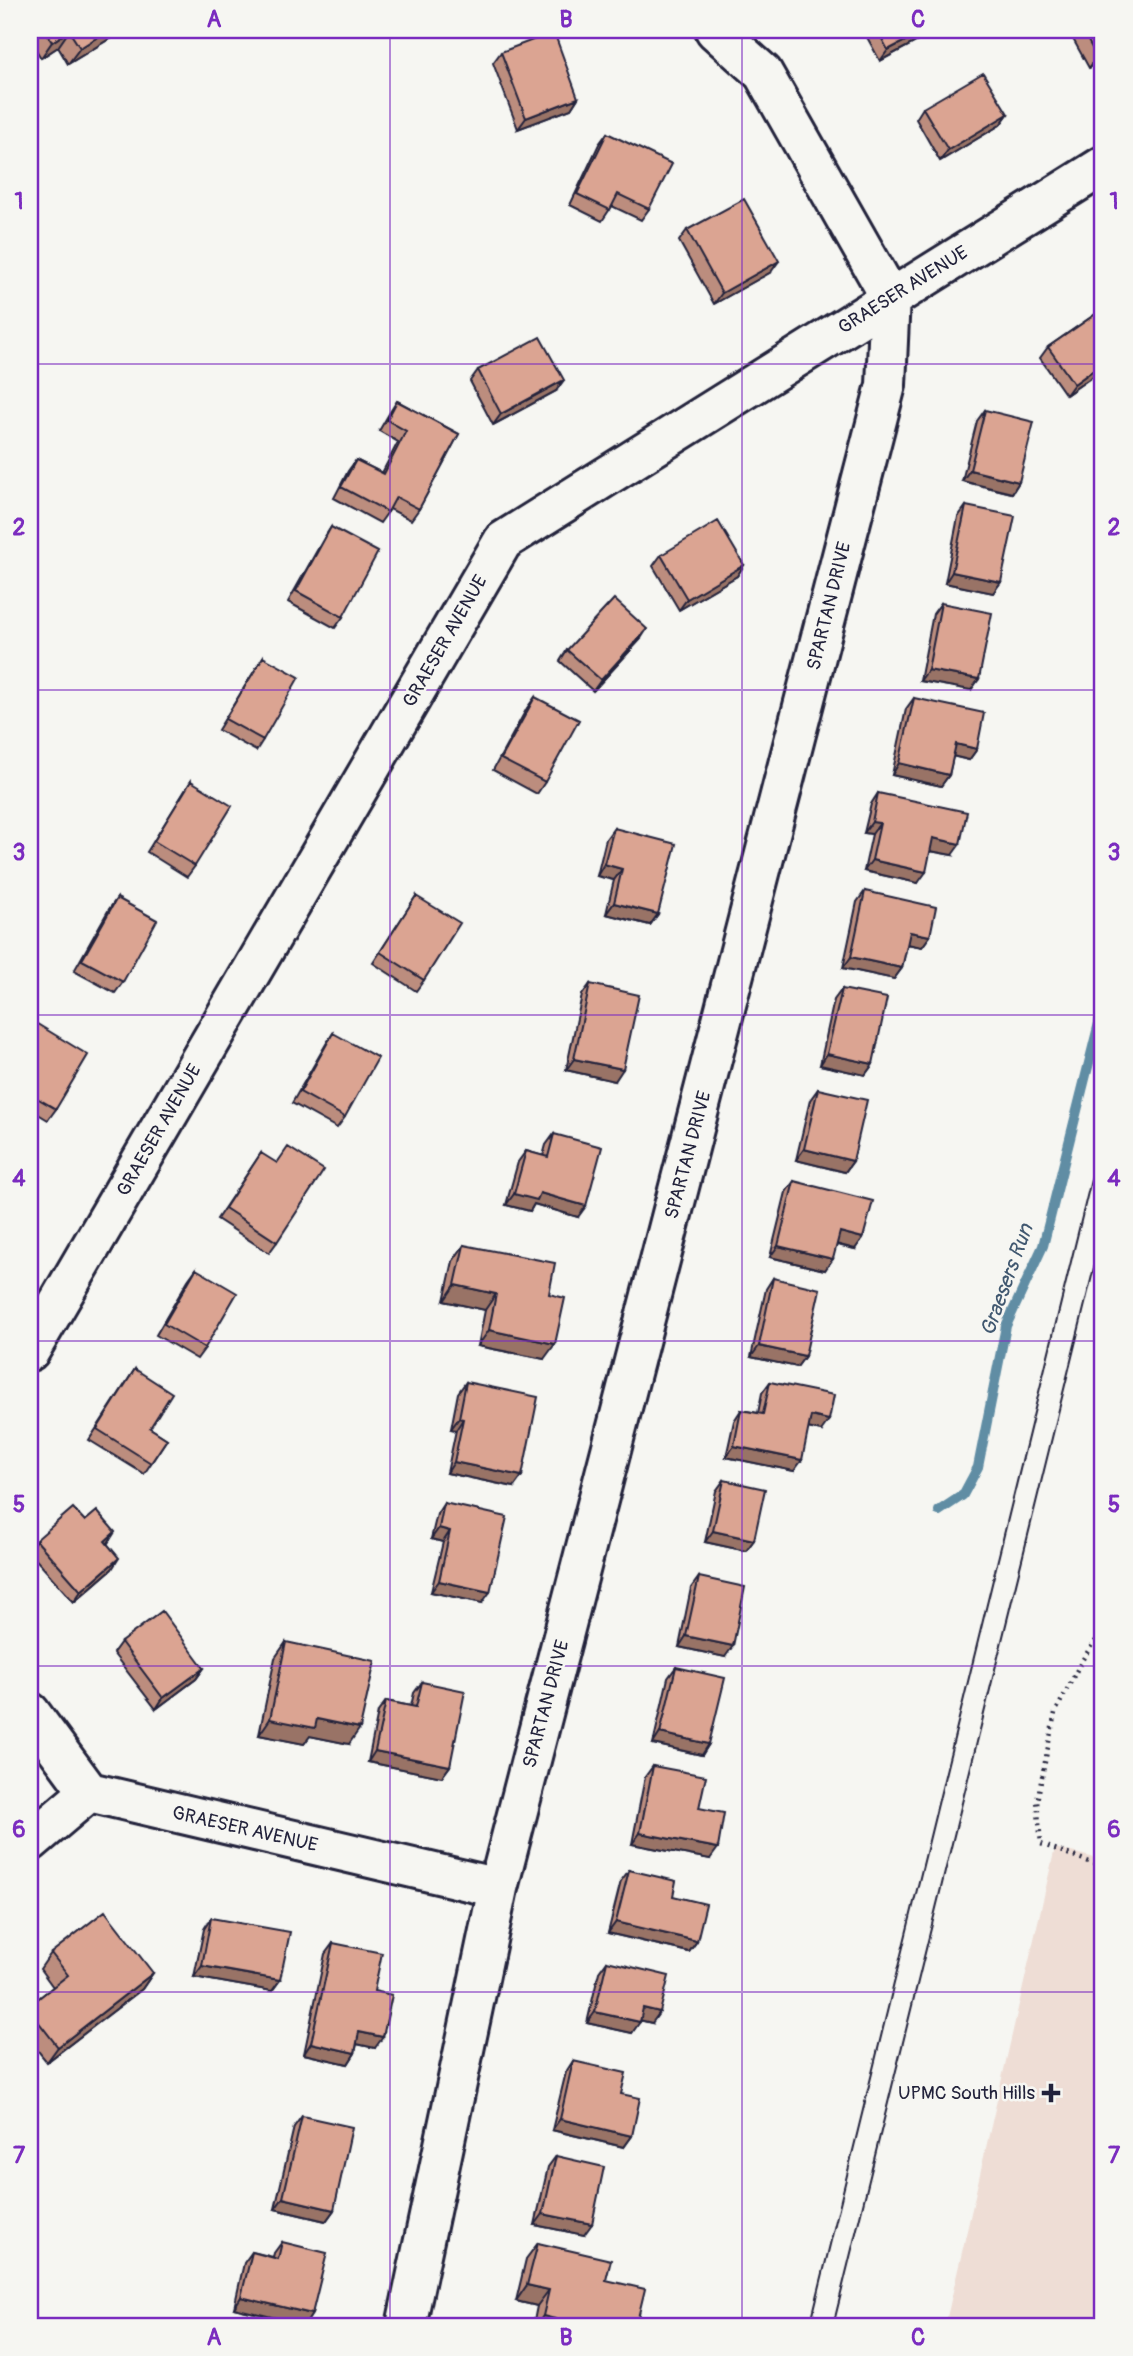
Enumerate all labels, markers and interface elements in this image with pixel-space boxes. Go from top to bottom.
text: A [207,5,222,34]
text: B [559,5,573,34]
text: C [911,5,925,34]
text: 1 [15,187,24,216]
text: 1 [1110,187,1119,216]
street label: GRAESER AVENUE [834,240,973,340]
text: 2 [13,513,26,542]
text: 2 [1108,513,1121,542]
street label: SPARTAN DRIVE [801,539,857,673]
street label: GRAESER AVENUE [397,571,493,711]
text: 3 [13,838,25,867]
text: 3 [1108,838,1120,867]
street label: GRAESER AVENUE [111,1060,207,1200]
street label: SPARTAN DRIVE [659,1088,717,1222]
text: 4 [12,1164,26,1193]
text: 4 [1107,1164,1121,1193]
water label: Graesers Run [974,1219,1040,1340]
text: 5 [13,1490,25,1519]
text: 5 [1108,1490,1120,1519]
street label: SPARTAN DRIVE [517,1637,575,1771]
street label: GRAESER AVENUE [170,1801,320,1857]
text: 6 [12,1815,26,1844]
text: 6 [1107,1815,1121,1844]
place label: UPMC South Hills [898,2081,1035,2105]
marker: UPMC South Hills [1041,2083,1061,2103]
text: 7 [13,2141,26,2170]
text: 7 [1108,2141,1121,2170]
text: A [207,2323,222,2352]
text: B [559,2323,573,2352]
text: C [911,2323,925,2352]

